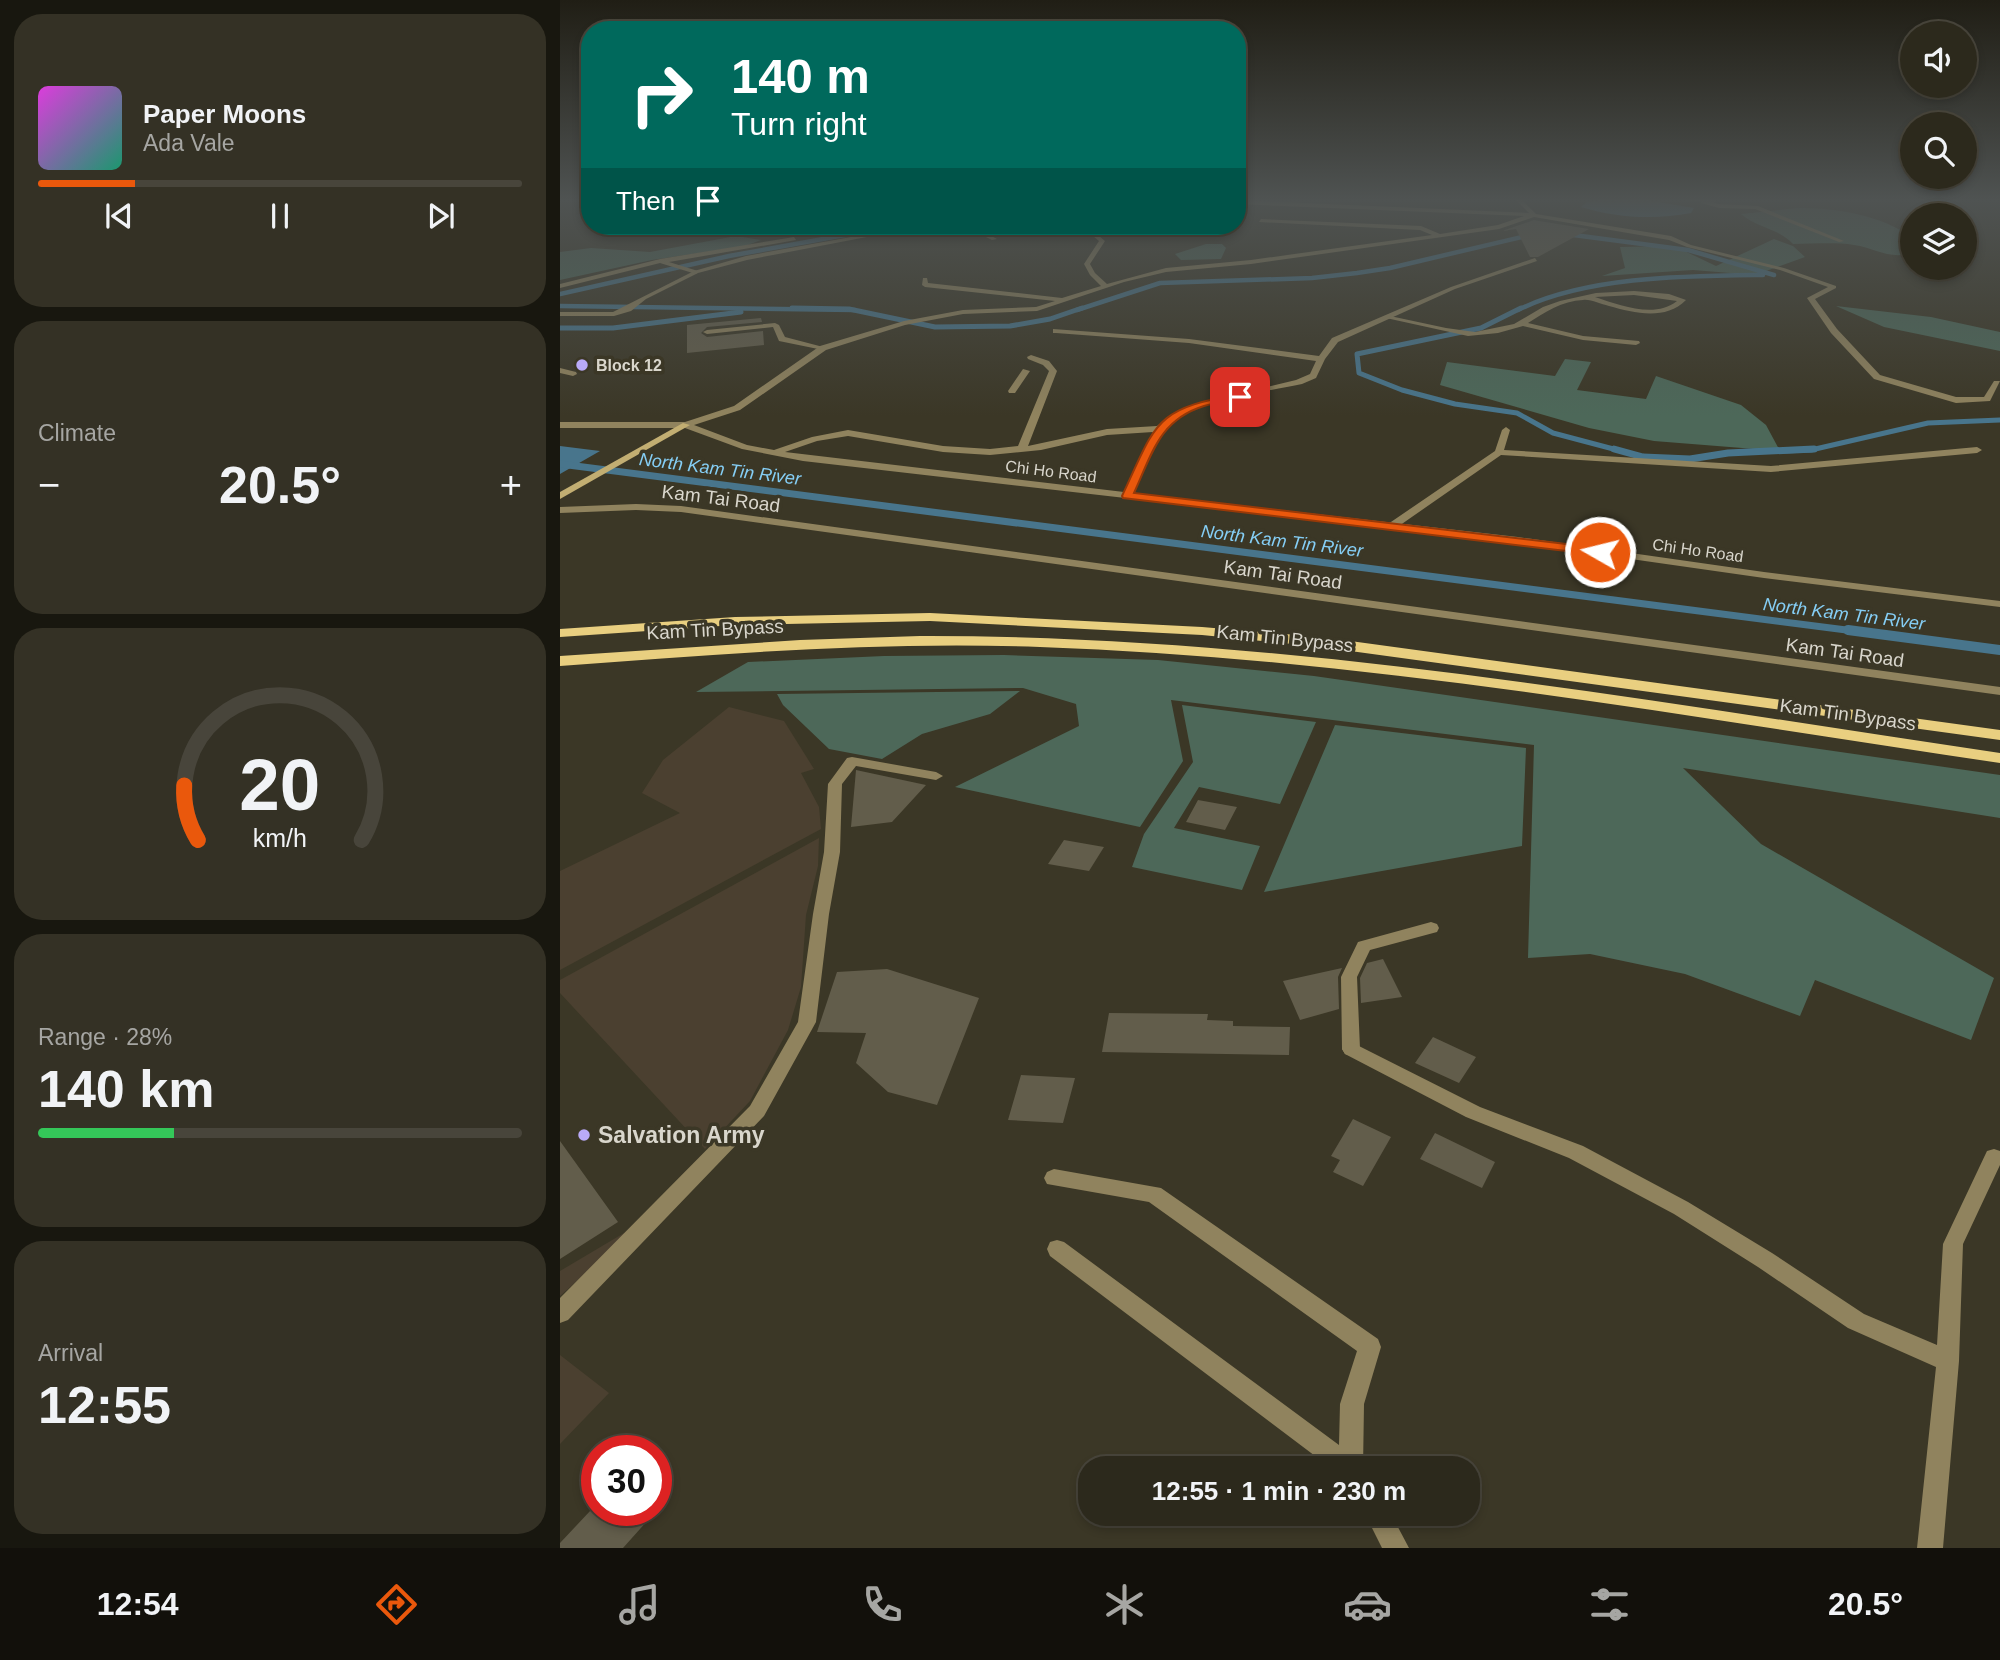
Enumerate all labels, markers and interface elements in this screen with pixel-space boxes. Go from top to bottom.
map controls [1900,21,1977,280]
button: sound [1900,21,1977,98]
icon: right [616,49,707,140]
text: 140 m [731,49,870,103]
text: Paper Moons [143,99,306,129]
text: Turn right [731,106,867,142]
button: search [1900,112,1977,189]
text: Ada Vale [143,130,235,156]
icon: arrive [689,182,727,220]
text: Then [616,186,675,216]
icon: previous [100,197,138,235]
icon: pause [261,197,299,235]
icon: next [422,197,460,235]
button: layers [1900,203,1977,280]
marker: Block 12 [574,357,590,373]
place label: Block 12 [596,357,662,374]
pin [1210,367,1270,427]
icon: arrive [1221,378,1259,416]
text: Climate [38,420,116,446]
water label: North Kam Tin River [638,449,803,489]
text: 20.5° [219,456,341,514]
street label: Chi Ho Road [1004,457,1097,486]
text: − [38,464,60,506]
text: + [500,464,522,506]
street label: Kam Tai Road [661,481,781,516]
position arrow [1563,515,1637,589]
water label: North Kam Tin River [1200,521,1365,561]
street label: Chi Ho Road [1651,536,1744,565]
street label: Kam Tai Road [1223,556,1343,593]
water label: North Kam Tin River [1762,594,1927,634]
street label: Kam Tin Bypass [646,615,784,644]
street label: Kam Tin Bypass [1216,621,1354,656]
street label: Kam Tai Road [1785,634,1905,671]
street label: Kam Tin Bypass [1778,695,1917,734]
text: 20 [240,744,320,825]
text: km/h [253,824,307,852]
text: Range · 28% [38,1024,172,1050]
text: 140 km [38,1060,214,1118]
place label: Salvation Army [598,1122,765,1148]
marker: Salvation Army [576,1127,592,1143]
text: Arrival [38,1340,103,1366]
text: 12:55 [38,1376,171,1434]
speed limit sign: 30 [581,1435,672,1526]
text: 12:55 · 1 min · 230 m [1152,1476,1406,1506]
icon: directions [372,1580,421,1629]
icon: music [615,1580,664,1629]
icon: phone [858,1580,907,1629]
icon: climate [1100,1580,1149,1629]
icon: car [1343,1580,1392,1629]
icon: filters [1585,1580,1634,1629]
text: 12:54 [97,1586,179,1622]
text: 20.5° [1828,1586,1903,1622]

